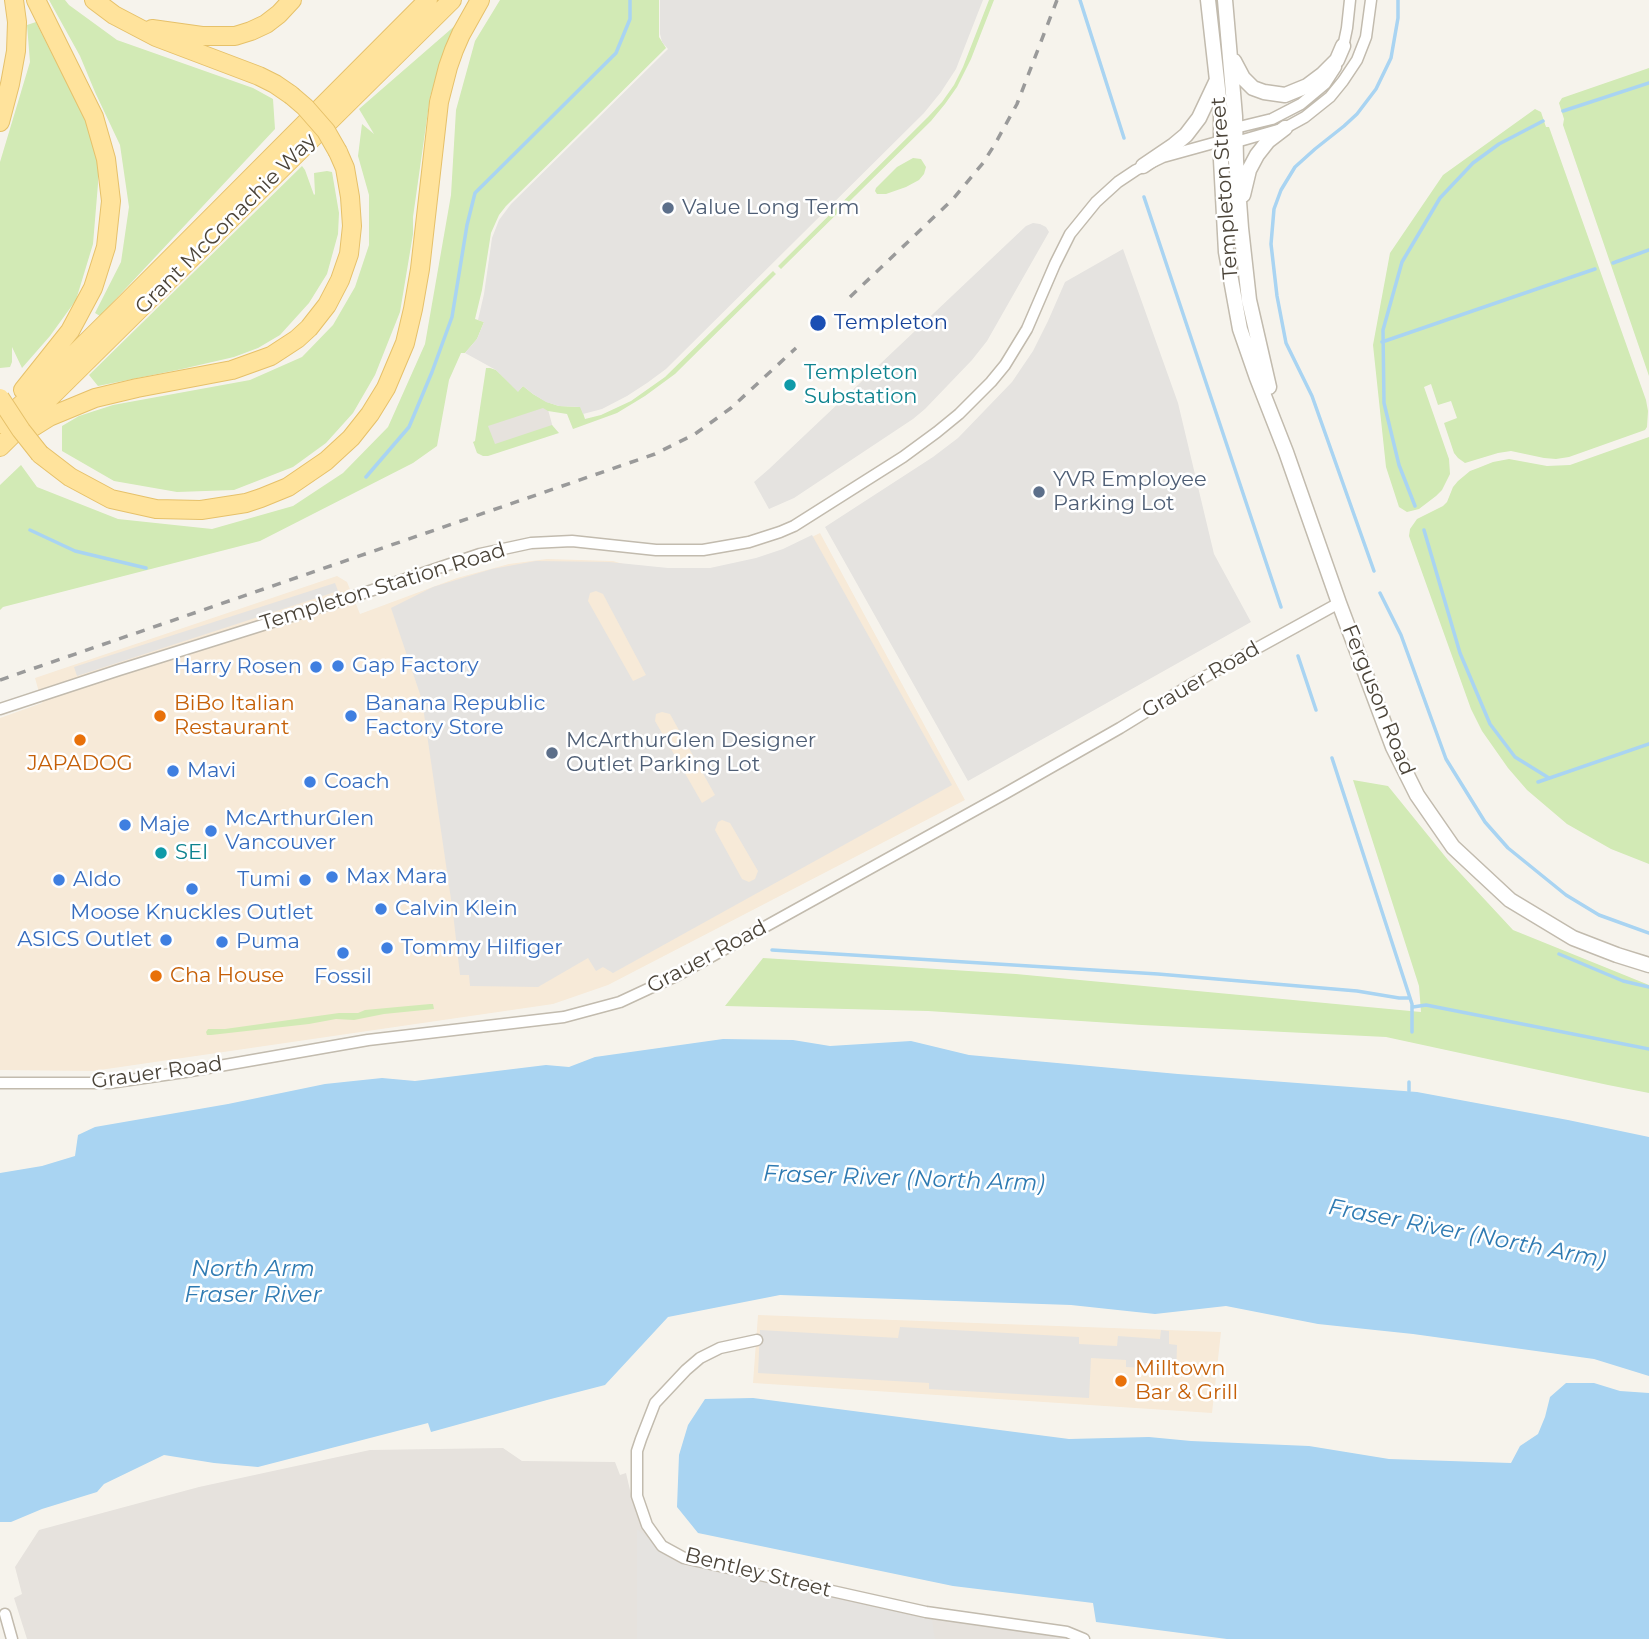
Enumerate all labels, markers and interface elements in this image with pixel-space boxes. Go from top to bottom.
street label: Templeton Street [1206,96,1244,280]
street label: Grant McConachie Way [130,128,322,320]
place label: Value Long Term [682,195,859,221]
marker: Value Long Term [660,200,676,216]
place label: Templeton [834,310,948,336]
marker: Templeton [808,313,828,333]
place label: Templeton Substation [804,360,918,410]
marker: Templeton Substation [782,377,798,393]
place label: YVR Employee Parking Lot [1053,467,1207,517]
marker: YVR Employee Parking Lot [1031,484,1047,500]
street label: Templeton Station Road [257,538,509,636]
street label: Ferguson Road [1336,621,1420,779]
street label: Grauer Road [1138,636,1264,724]
place label: Gap Factory [352,653,479,679]
place label: Harry Rosen [174,654,302,680]
marker: Gap Factory [330,658,346,674]
marker: Harry Rosen [308,659,324,675]
place label: BiBo Italian Restaurant [174,691,295,741]
place label: Banana Republic Factory Store [365,691,545,741]
marker: BiBo Italian Restaurant [152,708,168,724]
marker: Banana Republic Factory Store [343,708,359,724]
place label: McArthurGlen Designer Outlet Parking Lot [566,728,816,778]
marker: JAPADOG [72,732,88,748]
marker: McArthurGlen Designer Outlet Parking Lot [544,745,560,761]
place label: JAPADOG [27,751,133,777]
place label: Mavi [187,758,236,784]
marker: Mavi [165,763,181,779]
place label: Coach [324,769,390,795]
marker: Coach [302,774,318,790]
place label: McArthurGlen Vancouver [225,806,374,856]
place label: Maje [139,812,190,838]
marker: Maje [117,817,133,833]
marker: McArthurGlen Vancouver [203,823,219,839]
place label: SEI [175,840,208,866]
marker: SEI [153,845,169,861]
place label: Max Mara [346,864,448,890]
place label: Aldo [73,867,121,893]
place label: Tumi [237,867,291,893]
marker: Max Mara [324,869,340,885]
marker: Aldo [51,872,67,888]
marker: Tumi [297,872,313,888]
marker: Moose Knuckles Outlet [184,881,200,897]
place label: Calvin Klein [395,896,518,922]
place label: Moose Knuckles Outlet [70,900,314,926]
marker: Calvin Klein [373,901,389,917]
street label: Grauer Road [643,915,771,999]
place label: ASICS Outlet [17,927,152,953]
place label: Puma [236,929,300,955]
marker: ASICS Outlet [158,932,174,948]
marker: Puma [214,934,230,950]
place label: Tommy Hilfiger [401,935,563,961]
marker: Tommy Hilfiger [379,940,395,956]
marker: Fossil [335,945,351,961]
place label: Cha House [170,963,284,989]
place label: Fossil [314,964,372,990]
marker: Cha House [148,968,164,984]
street label: Grauer Road [90,1051,224,1095]
water label: Fraser River (North Arm) [763,1160,1045,1198]
water label: Fraser River (North Arm) [1326,1194,1608,1274]
water label: North Arm Fraser River [184,1255,322,1309]
place label: Milltown Bar & Grill [1135,1356,1238,1406]
marker: Milltown Bar & Grill [1113,1373,1129,1389]
street label: Bentley Street [682,1543,834,1603]

